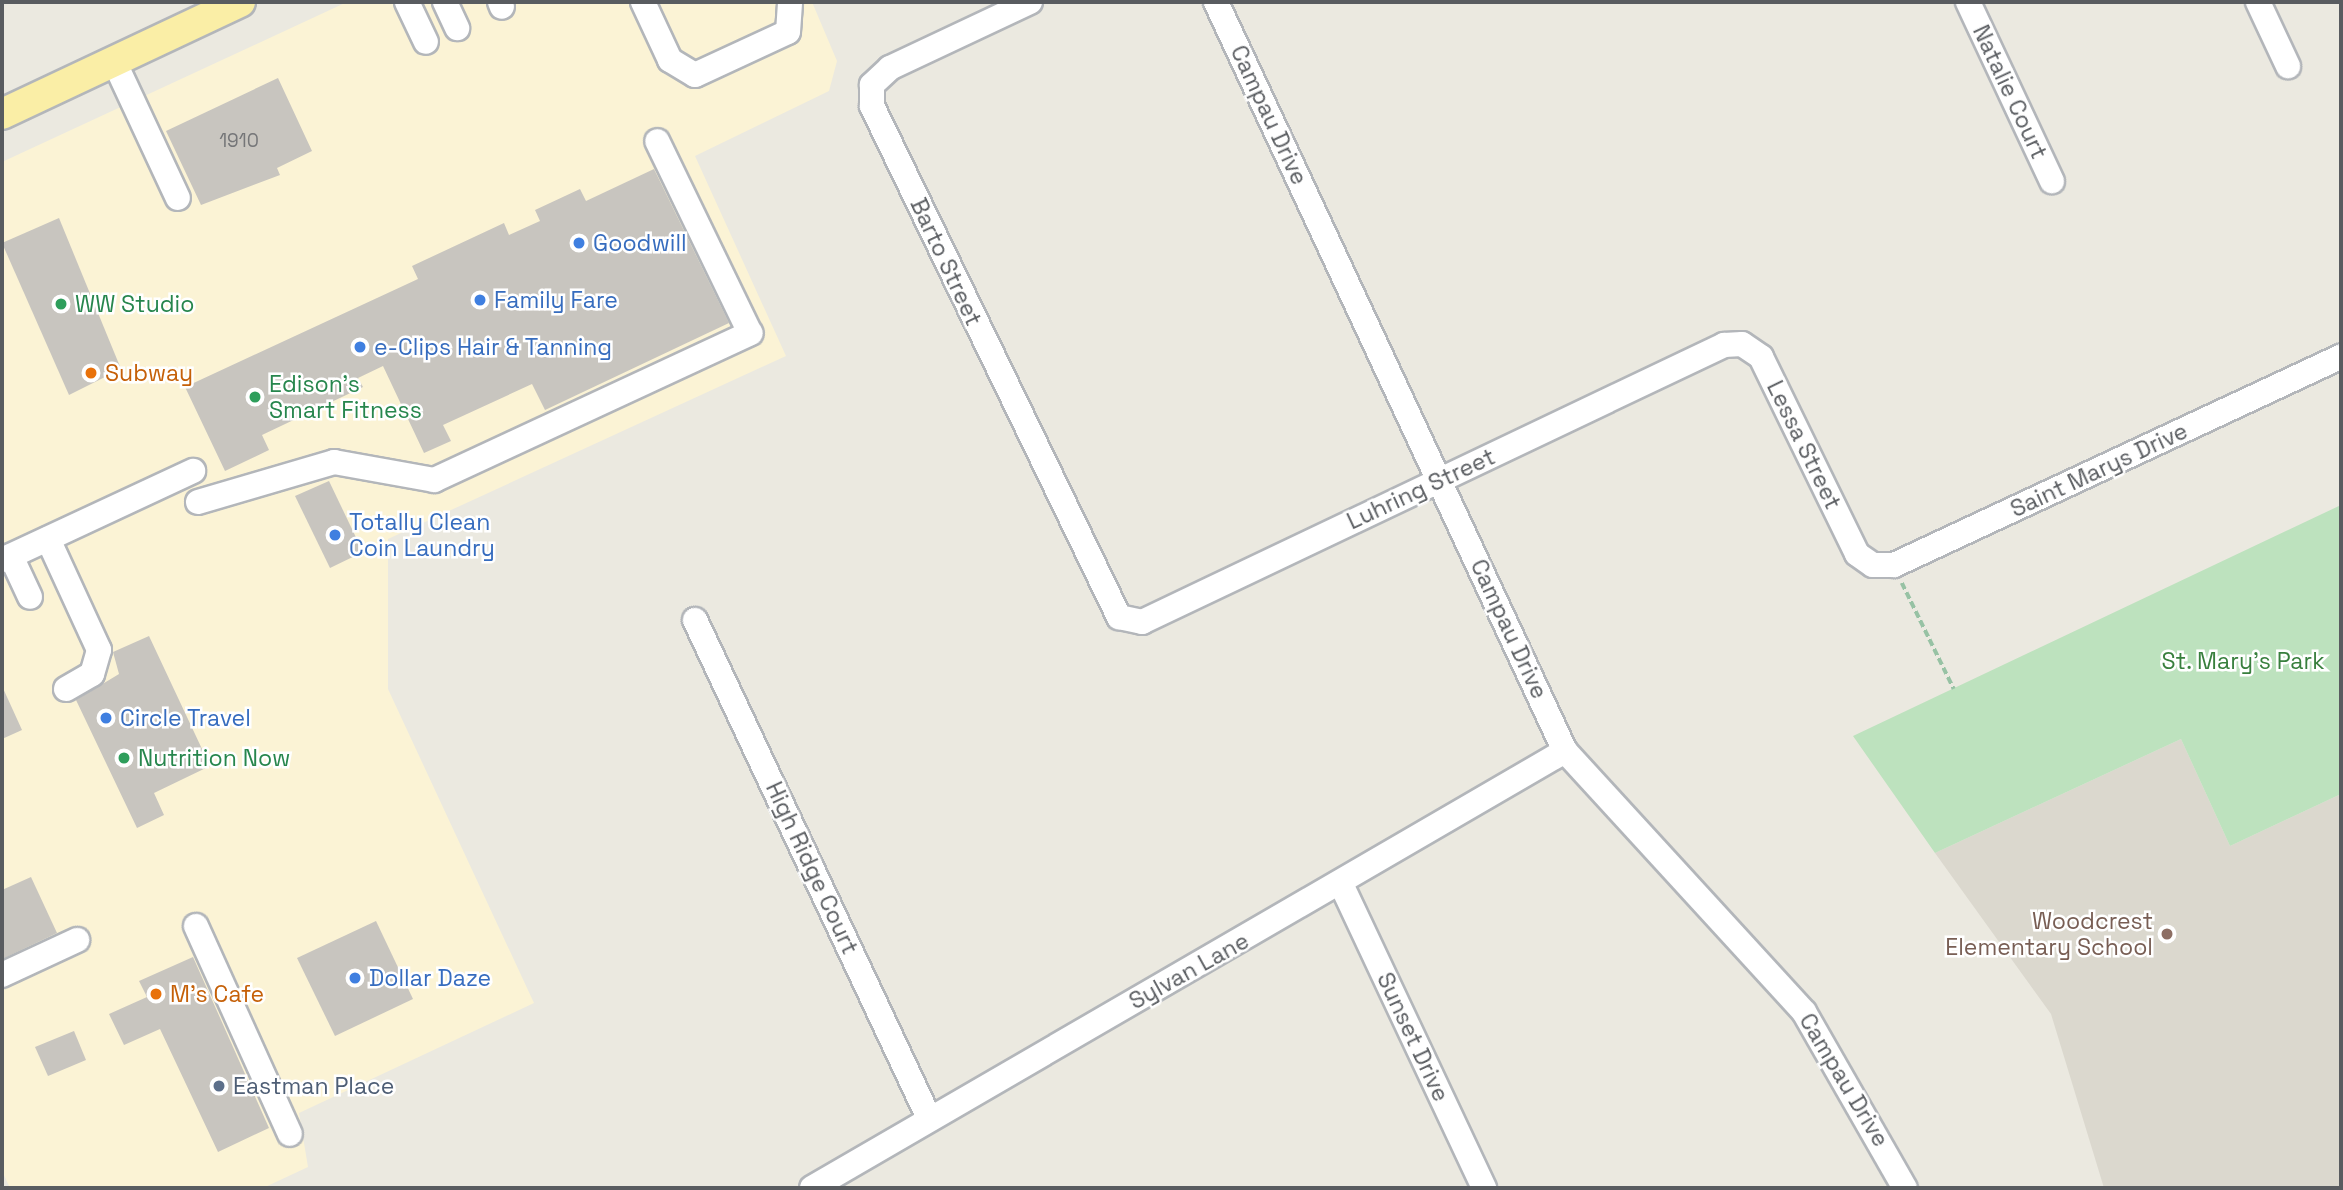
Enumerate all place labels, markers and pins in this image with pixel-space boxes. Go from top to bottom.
place label: Goodwill [593,229,687,257]
marker: Goodwill [571,235,587,251]
place label: Family Fare [494,286,618,314]
place label: WW Studio [75,290,195,318]
marker: Family Fare [472,292,488,308]
marker: WW Studio [53,296,69,312]
place label: e-Clips Hair & Tanning [374,333,613,361]
marker: e-Clips Hair & Tanning [352,339,368,355]
place label: Subway [105,359,193,387]
marker: Subway [83,365,99,381]
place label: Edison's Smart Fitness [269,370,422,424]
marker: Edison's Smart Fitness [247,389,263,405]
place label: Totally Clean Coin Laundry [349,508,495,562]
marker: Totally Clean Coin Laundry [327,527,343,543]
place label: Circle Travel [120,704,251,732]
marker: Circle Travel [98,710,114,726]
place label: Nutrition Now [138,744,290,772]
marker: Nutrition Now [116,750,132,766]
place label: Woodcrest Elementary School [1945,907,2153,961]
marker: Woodcrest Elementary School [2159,926,2175,942]
place label: Dollar Daze [369,964,491,992]
marker: Dollar Daze [347,970,363,986]
place label: M's Cafe [170,980,264,1008]
marker: M's Cafe [148,986,164,1002]
place label: Eastman Place [233,1072,394,1100]
marker: Eastman Place [211,1078,227,1094]

